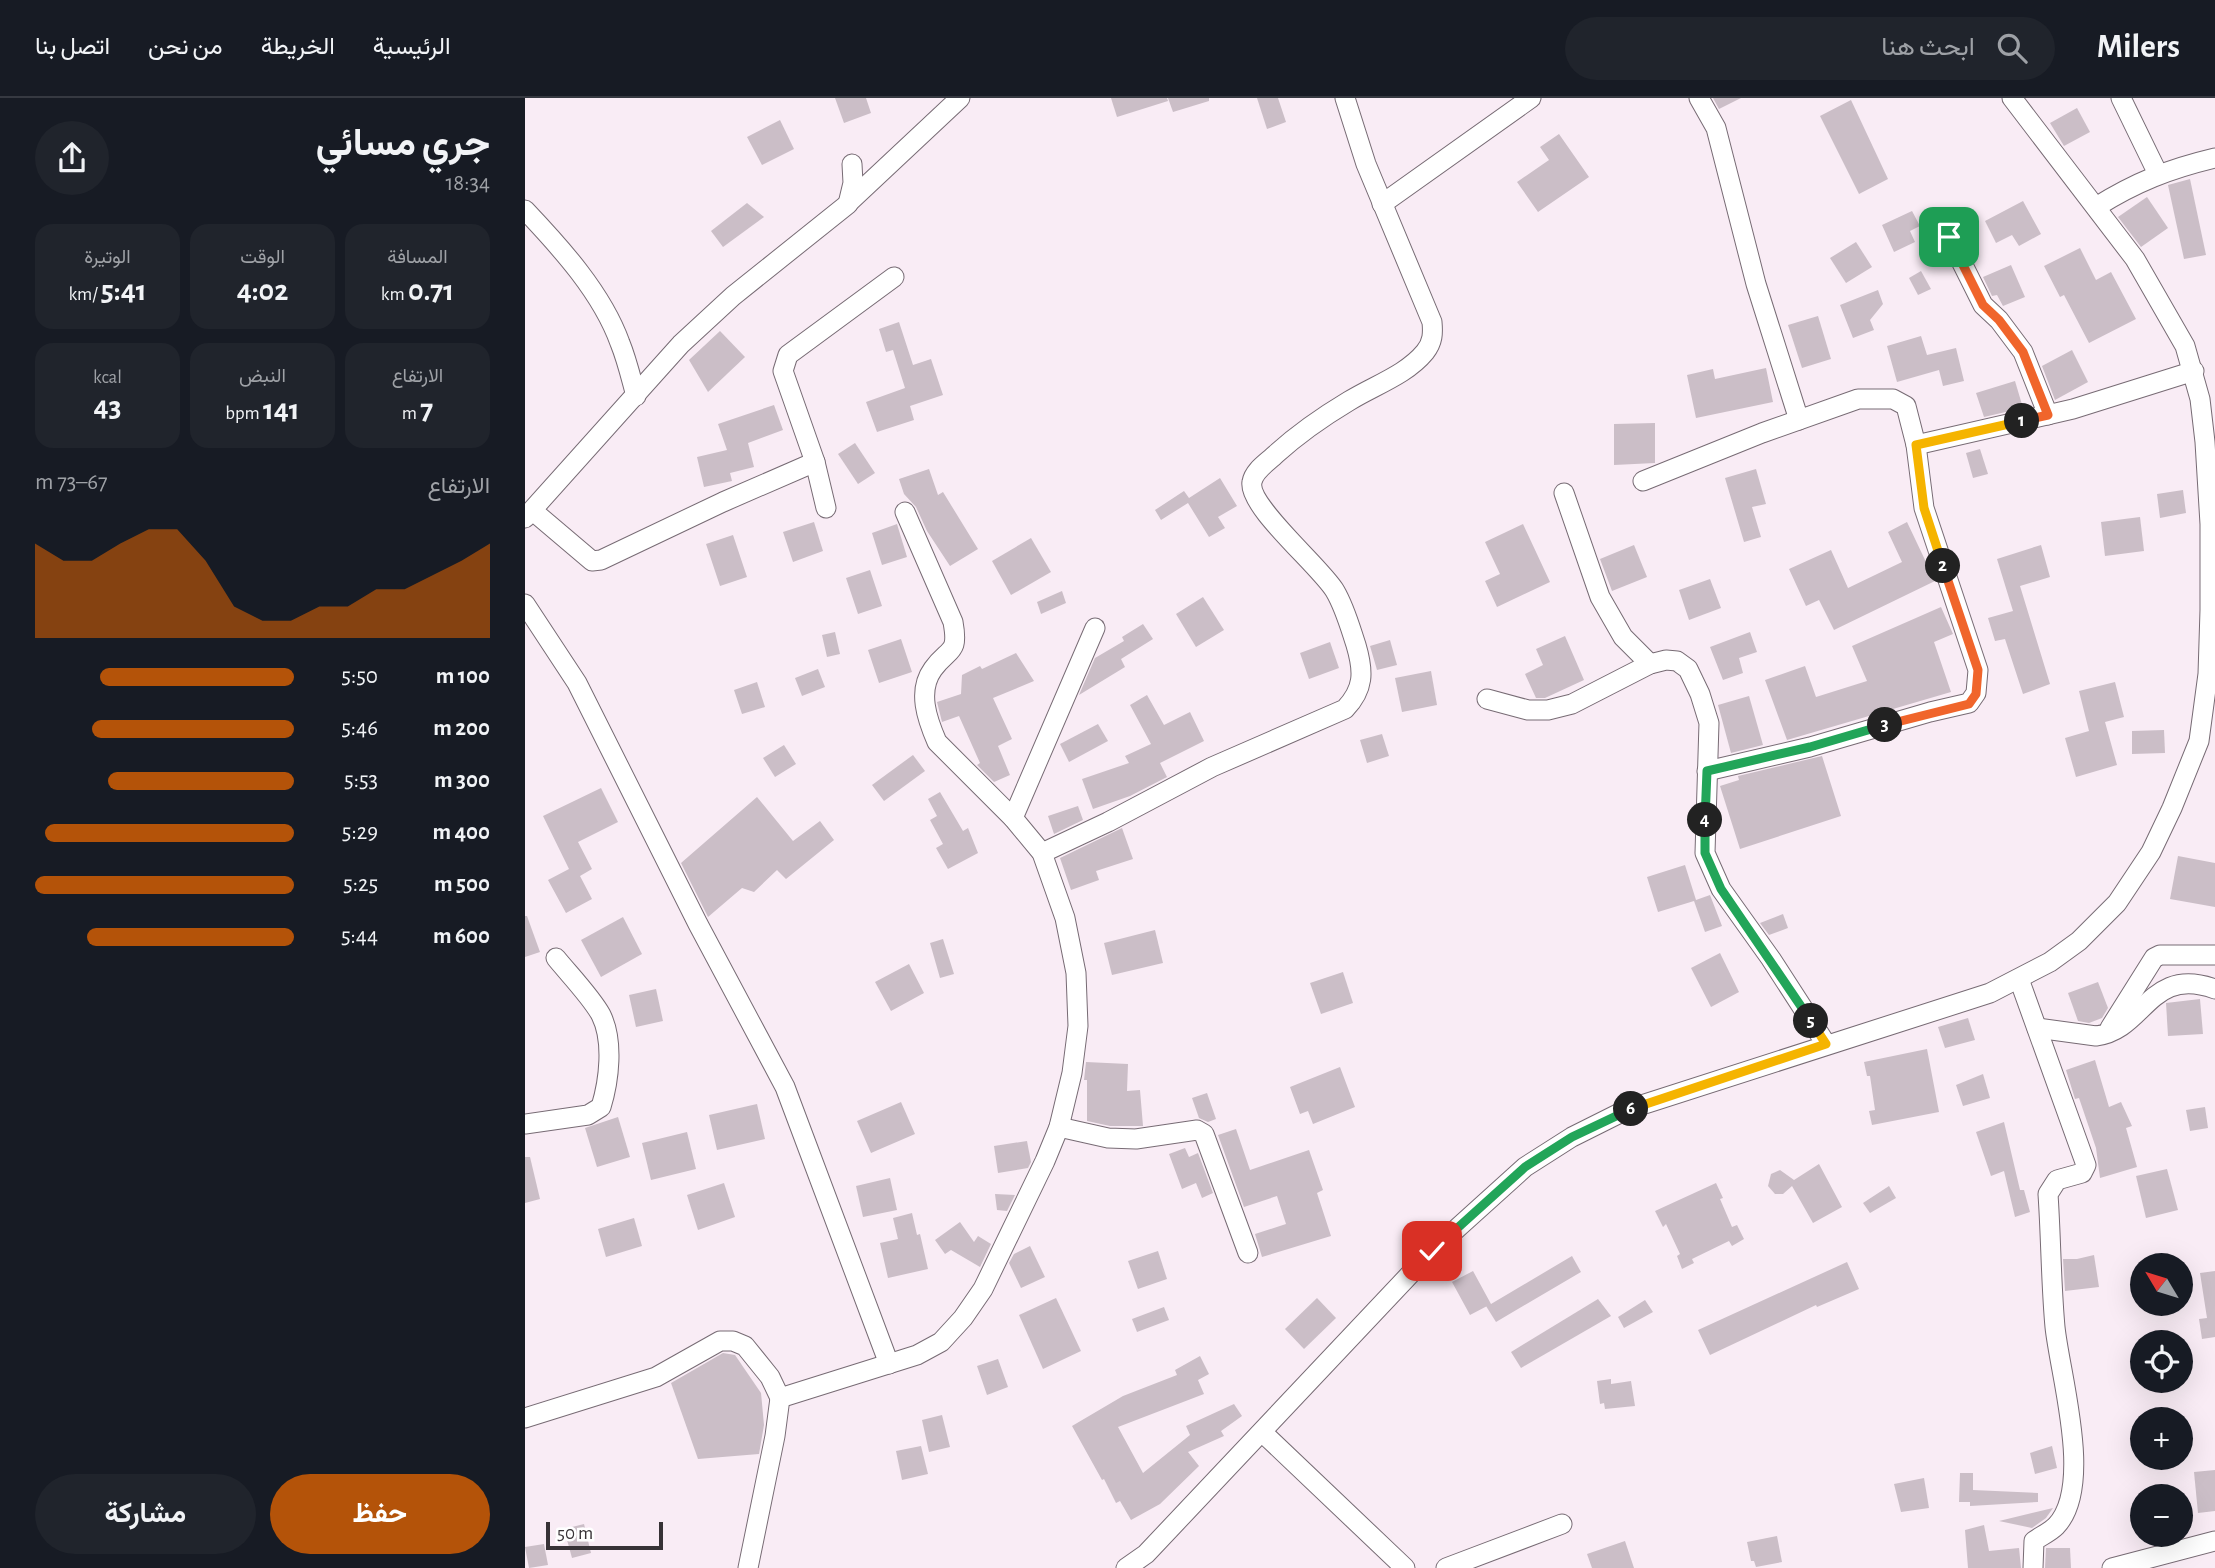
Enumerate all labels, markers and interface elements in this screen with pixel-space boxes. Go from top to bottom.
search box [1565,17,2055,80]
icon: search [1993,29,2031,67]
text: Milers [2097,31,2180,64]
text: ابحث هنا [1881,34,1975,60]
text: اتصل بنا [35,35,110,59]
text: من نحن [148,35,223,59]
text: الخريطة [261,35,335,59]
text: الرئيسية [373,35,450,59]
button: share [35,121,109,195]
text: جري مسائي [316,125,490,163]
text: 18:34 [445,172,490,195]
pin [1919,207,1979,267]
icon: arrive [1930,218,1968,256]
text: الوتيرة [84,248,131,267]
text: الوقت [240,248,285,267]
text: المسافة [387,248,448,267]
text: 5:41 [101,276,147,306]
text: 4:02 [237,276,288,306]
text: 0.71 [408,276,454,306]
text: /km [68,285,101,304]
text: km [381,285,408,304]
text: النبض [239,367,286,386]
text: الارتفاع [392,367,443,386]
text: kcal [93,368,122,387]
text: 43 [93,392,122,422]
text: 141 [263,395,300,425]
text: 7 [420,395,433,425]
text: bpm [225,404,263,423]
text: m [402,404,420,423]
pin: 1 [2005,404,2039,438]
text: 1 [2018,411,2025,430]
text: 67–73 m [35,471,108,494]
text: الارتفاع [428,475,490,498]
pin: 2 [1925,548,1961,584]
text: 2 [1938,556,1947,575]
text: 5:50 [341,665,378,688]
text: 100 m [436,665,490,688]
pin: 3 [1867,708,1903,742]
text: 3 [1880,715,1889,734]
text: 5:46 [341,717,378,740]
text: 200 m [433,717,490,740]
text: 5:53 [344,769,378,792]
text: 300 m [434,769,490,792]
pin: 4 [1687,802,1723,838]
text: 4 [1700,810,1709,829]
text: 5:29 [342,821,378,844]
text: 400 m [432,821,490,844]
text: 5:25 [343,873,378,896]
text: 500 m [434,873,490,896]
text: 5:44 [341,925,378,948]
text: 600 m [433,925,490,948]
pin: 5 [1793,1004,1829,1038]
text: 5 [1806,1011,1815,1030]
pin: 6 [1613,1091,1649,1126]
text: 6 [1626,1099,1635,1118]
pin [1402,1221,1462,1281]
icon: check [1413,1232,1451,1270]
north arrow [2130,1253,2193,1316]
map controls [2130,1253,2193,1547]
button: locate [2130,1330,2193,1393]
button: + [2130,1407,2193,1470]
button: مشاركة [35,1474,256,1554]
button: حفظ [270,1474,490,1554]
button: − [2130,1484,2193,1547]
scale bar [546,1519,663,1551]
text: 50 m [557,1524,593,1543]

